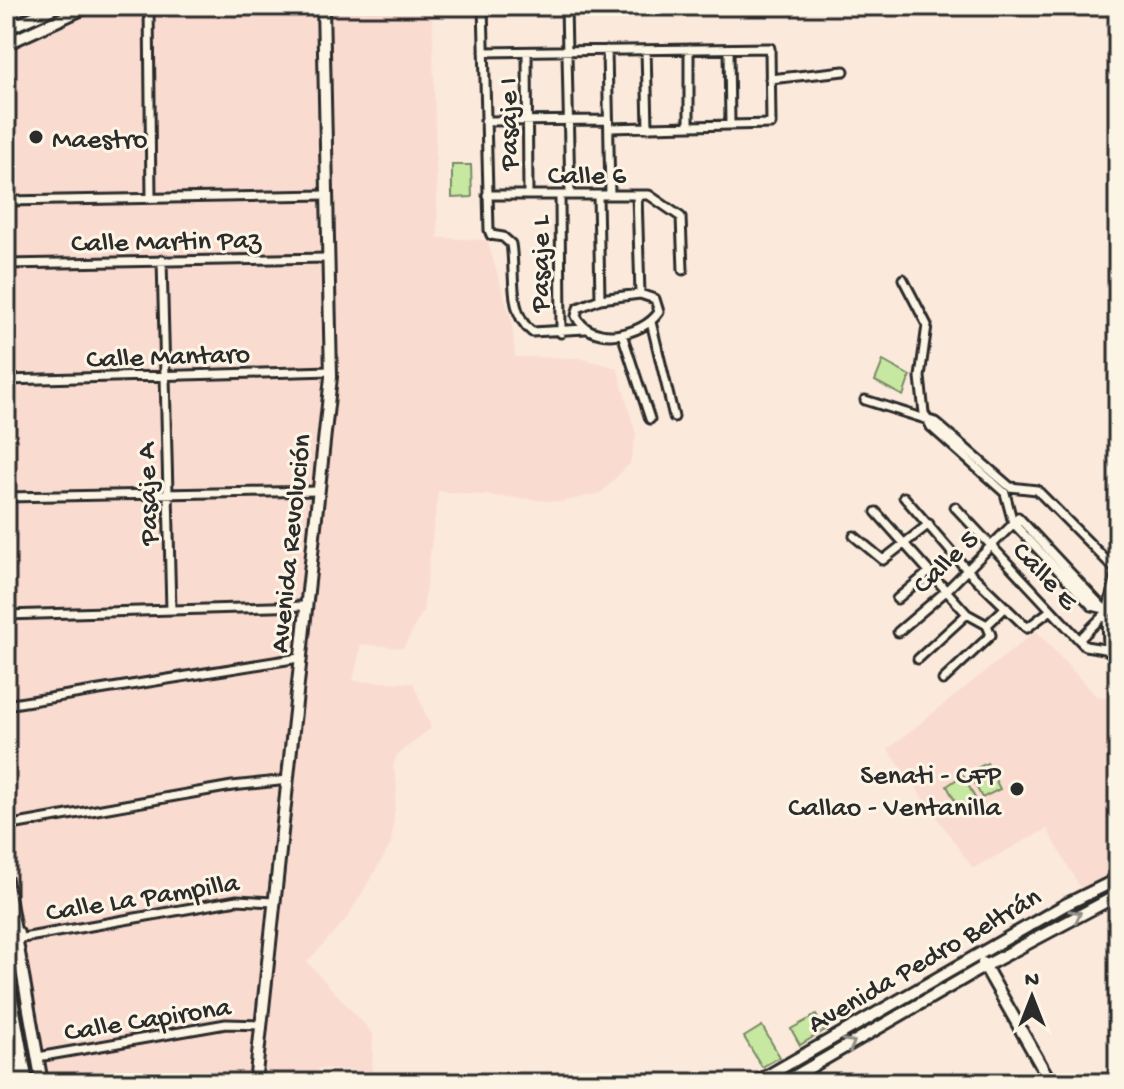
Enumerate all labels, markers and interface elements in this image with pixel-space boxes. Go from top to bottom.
street label: Pasaje I [493,77,528,172]
place label: Maestro [52,125,148,158]
marker: Maestro [27,128,45,146]
street label: Calle 6 [548,161,627,194]
street label: Pasaje L [526,214,559,313]
street label: Calle Martin Paz [71,225,263,262]
street label: Calle Mantaro [86,339,251,378]
street label: Avenida Revolución [265,432,320,655]
street label: Pasaje A [131,441,168,547]
street label: Calle 5 [907,524,987,602]
street label: Calle E [1004,536,1085,619]
place label: Senati - CFP Callao - Ventanilla [788,761,1002,826]
marker: Senati - CFP Callao - Ventanilla [1008,780,1026,798]
street label: Calle La Pampilla [44,868,243,931]
street label: Avenida Pedro Beltrán [803,881,1048,1042]
one-way arrow [1067,909,1082,925]
north arrow [992,957,1072,1037]
text: N [1025,968,1039,994]
street label: Calle Capirona [62,992,235,1051]
one-way arrow [841,1038,856,1054]

